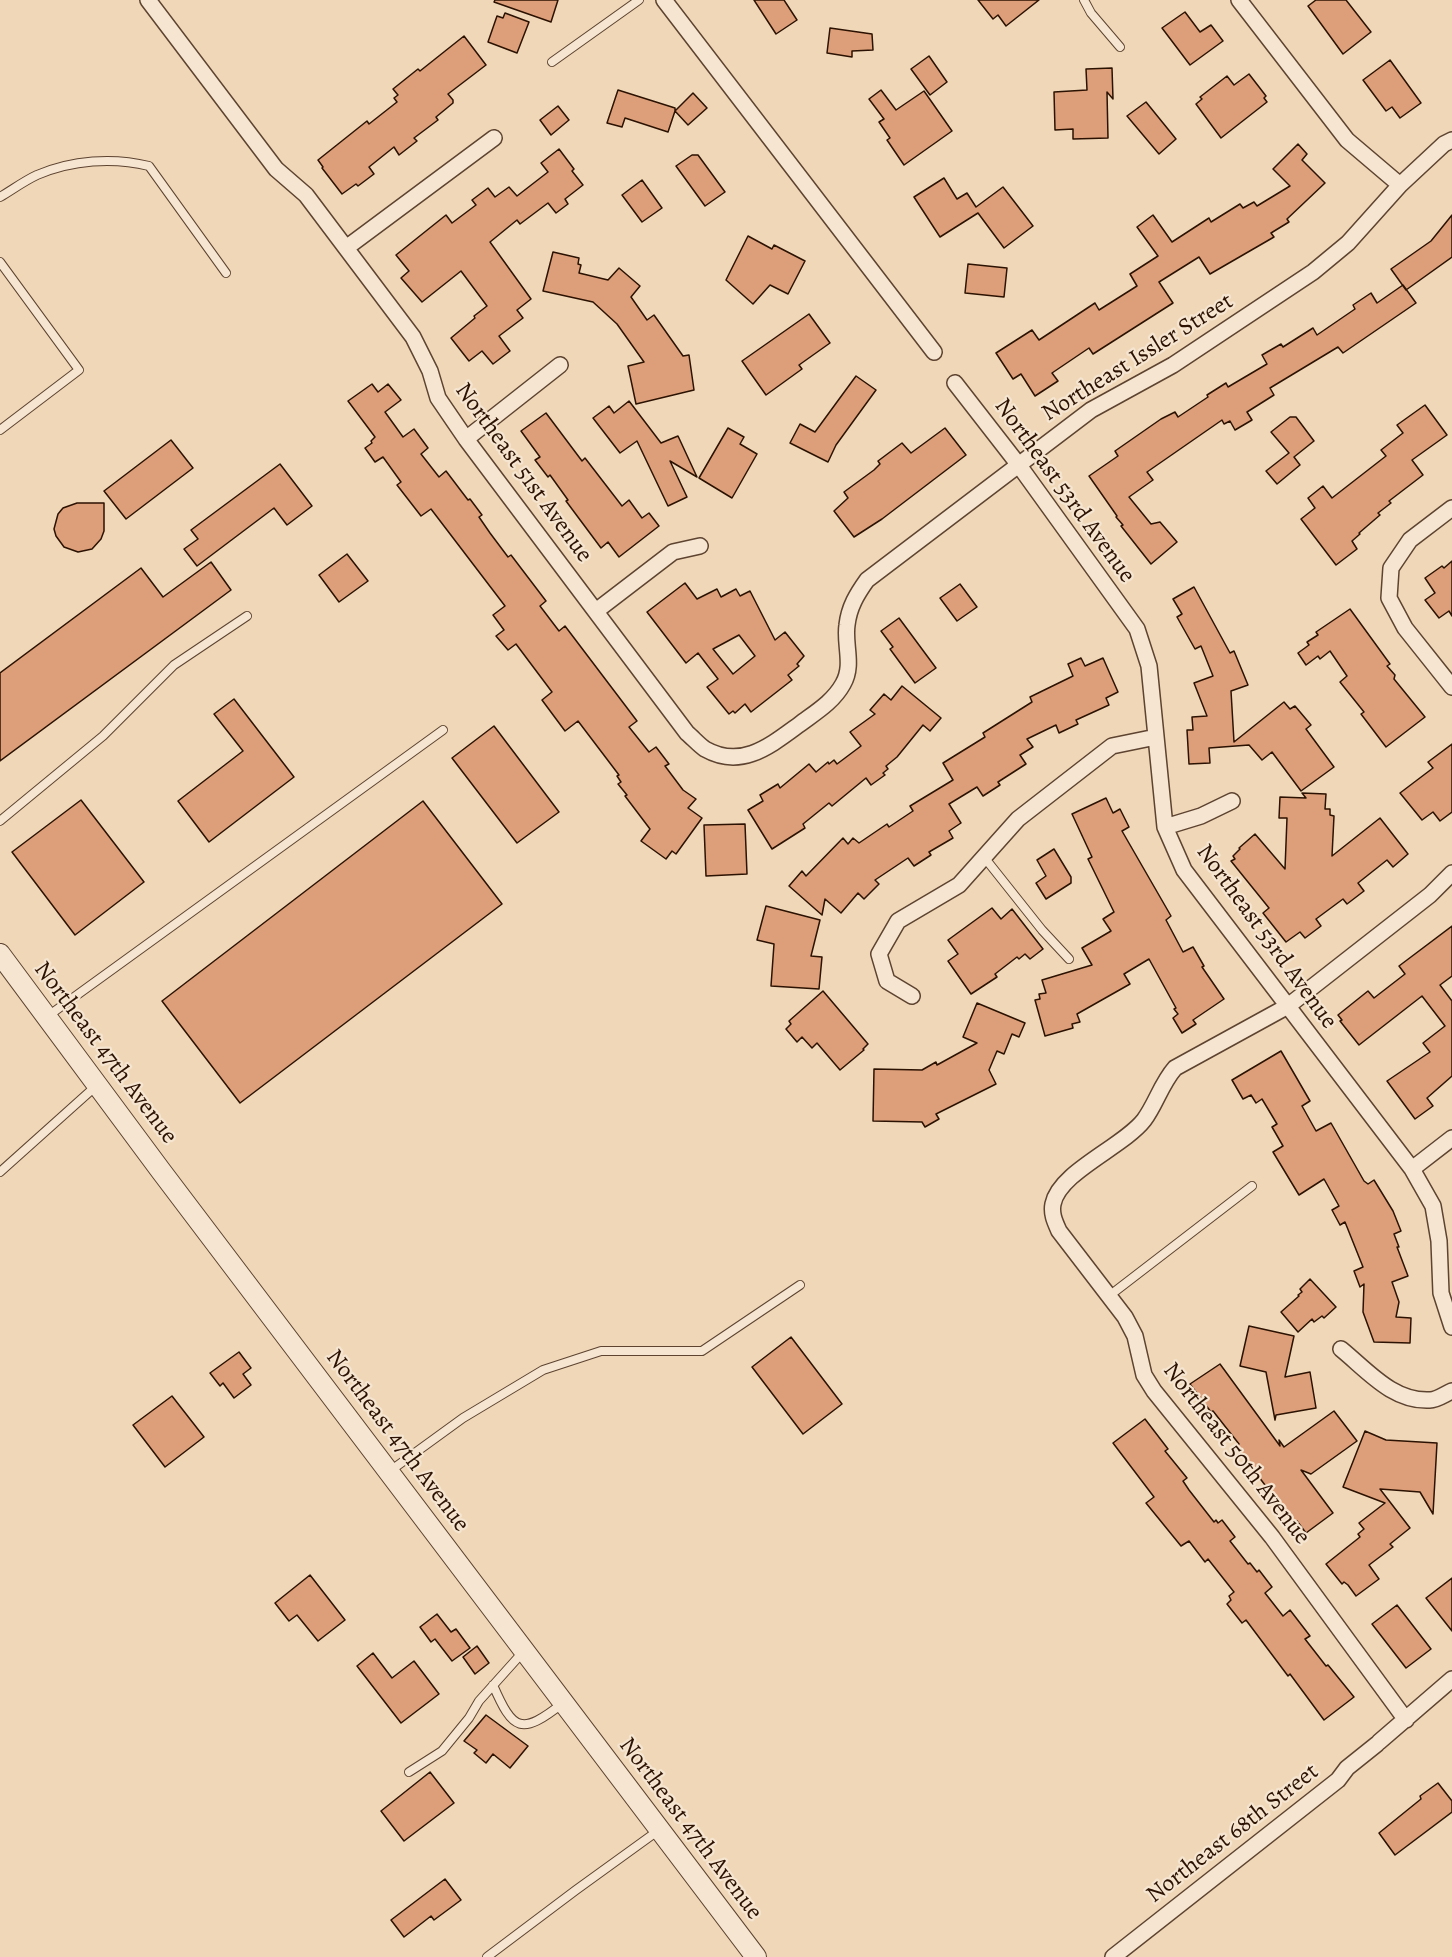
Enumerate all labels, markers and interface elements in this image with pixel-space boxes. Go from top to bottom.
street label: Northeast Issler Street [1037,288,1239,428]
street label: Northeast 51st Avenue [448,377,598,569]
street label: Northeast 53rd Avenue [987,393,1141,589]
street label: Northeast 53rd Avenue [1189,839,1343,1035]
street label: Northeast 47th Avenue [27,956,183,1150]
street label: Northeast 47th Avenue [319,1344,475,1538]
street label: Northeast 50th Avenue [1156,1357,1316,1551]
street label: Northeast 47th Avenue [612,1732,768,1926]
street label: Northeast 68th Street [1141,1758,1325,1910]

